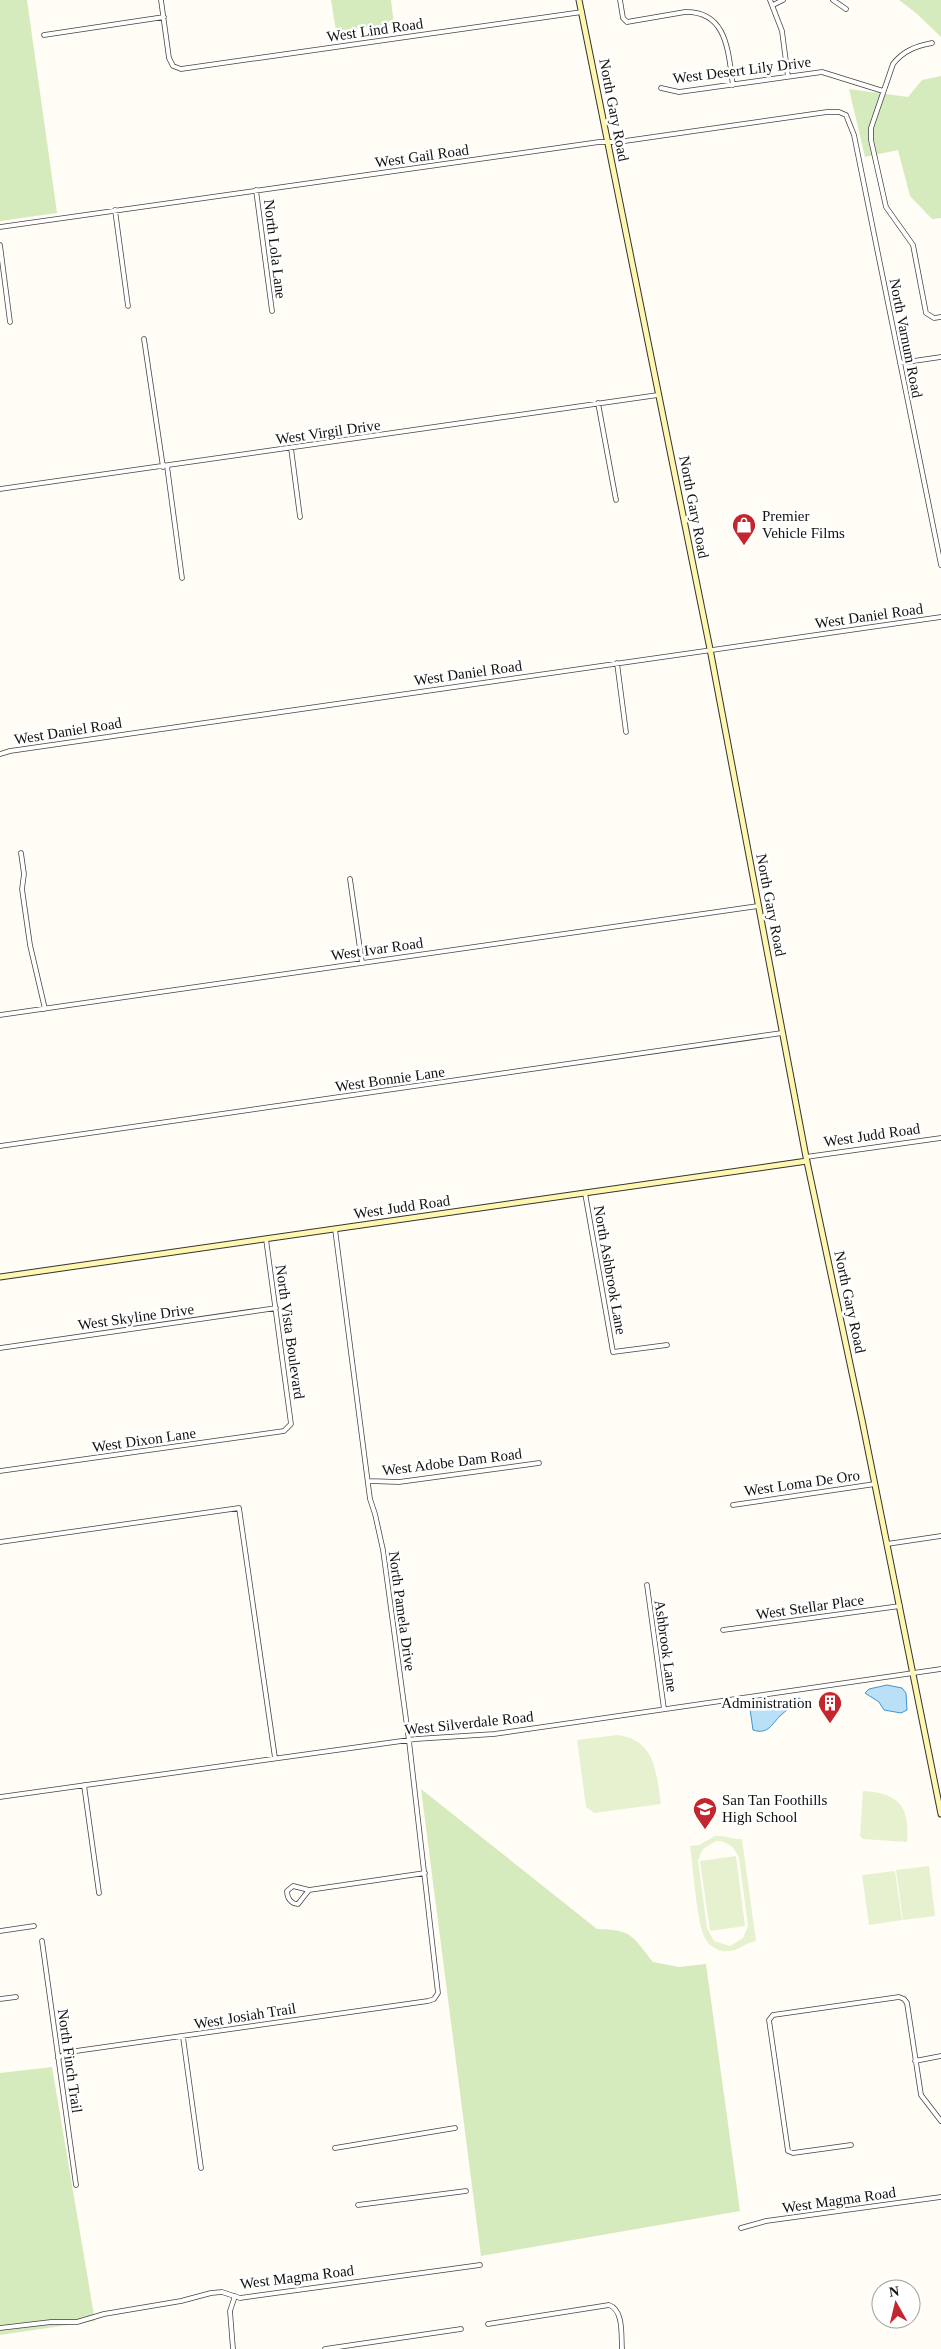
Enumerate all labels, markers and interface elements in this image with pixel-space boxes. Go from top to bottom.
street label: West Lind Road [326,15,425,45]
street label: West Desert Lily Drive [672,54,812,86]
street label: North Gary Road [596,57,632,163]
street label: West Gail Road [374,141,470,171]
street label: North Lola Lane [261,198,289,300]
street label: North Varnum Road [887,277,926,400]
street label: West Virgil Drive [275,417,382,447]
street label: North Gary Road [676,454,712,560]
place label: Premier Vehicle Films [762,508,845,541]
shop icon: Premier Vehicle Films [731,512,757,546]
street label: West Daniel Road [814,600,924,631]
street label: West Daniel Road [413,657,523,688]
street label: West Daniel Road [13,715,123,747]
street label: North Gary Road [753,852,789,958]
street label: West Ivar Road [330,935,425,963]
street label: West Bonnie Lane [334,1063,446,1095]
street label: West Judd Road [823,1120,922,1150]
street label: West Judd Road [353,1192,452,1222]
street label: North Ashbrook Lane [591,1204,629,1336]
street label: North Gary Road [831,1249,869,1355]
street label: North Vista Boulevard [273,1264,307,1401]
street label: West Skyline Drive [77,1301,195,1333]
street label: West Dixon Lane [91,1425,197,1455]
street label: West Adobe Dam Road [381,1445,523,1479]
street label: West Loma De Oro [743,1467,861,1499]
street label: North Pamela Drive [386,1550,418,1672]
street label: West Stellar Place [755,1591,865,1622]
street label: Ashbrook Lane [652,1599,680,1693]
building icon: Administration [817,1690,843,1724]
place label: Administration [721,1695,812,1711]
street label: West Silverdale Road [404,1708,535,1738]
place label: San Tan Foothills High School [722,1792,828,1825]
school or university icon: San Tan Foothills High School [692,1796,718,1830]
street label: West Josiah Trail [193,2000,297,2032]
street label: North Finch Trail [55,2008,85,2114]
street label: West Magma Road [781,2184,897,2216]
street label: West Magma Road [239,2262,355,2292]
north arrow [871,2279,921,2329]
text: N [888,2283,900,2300]

